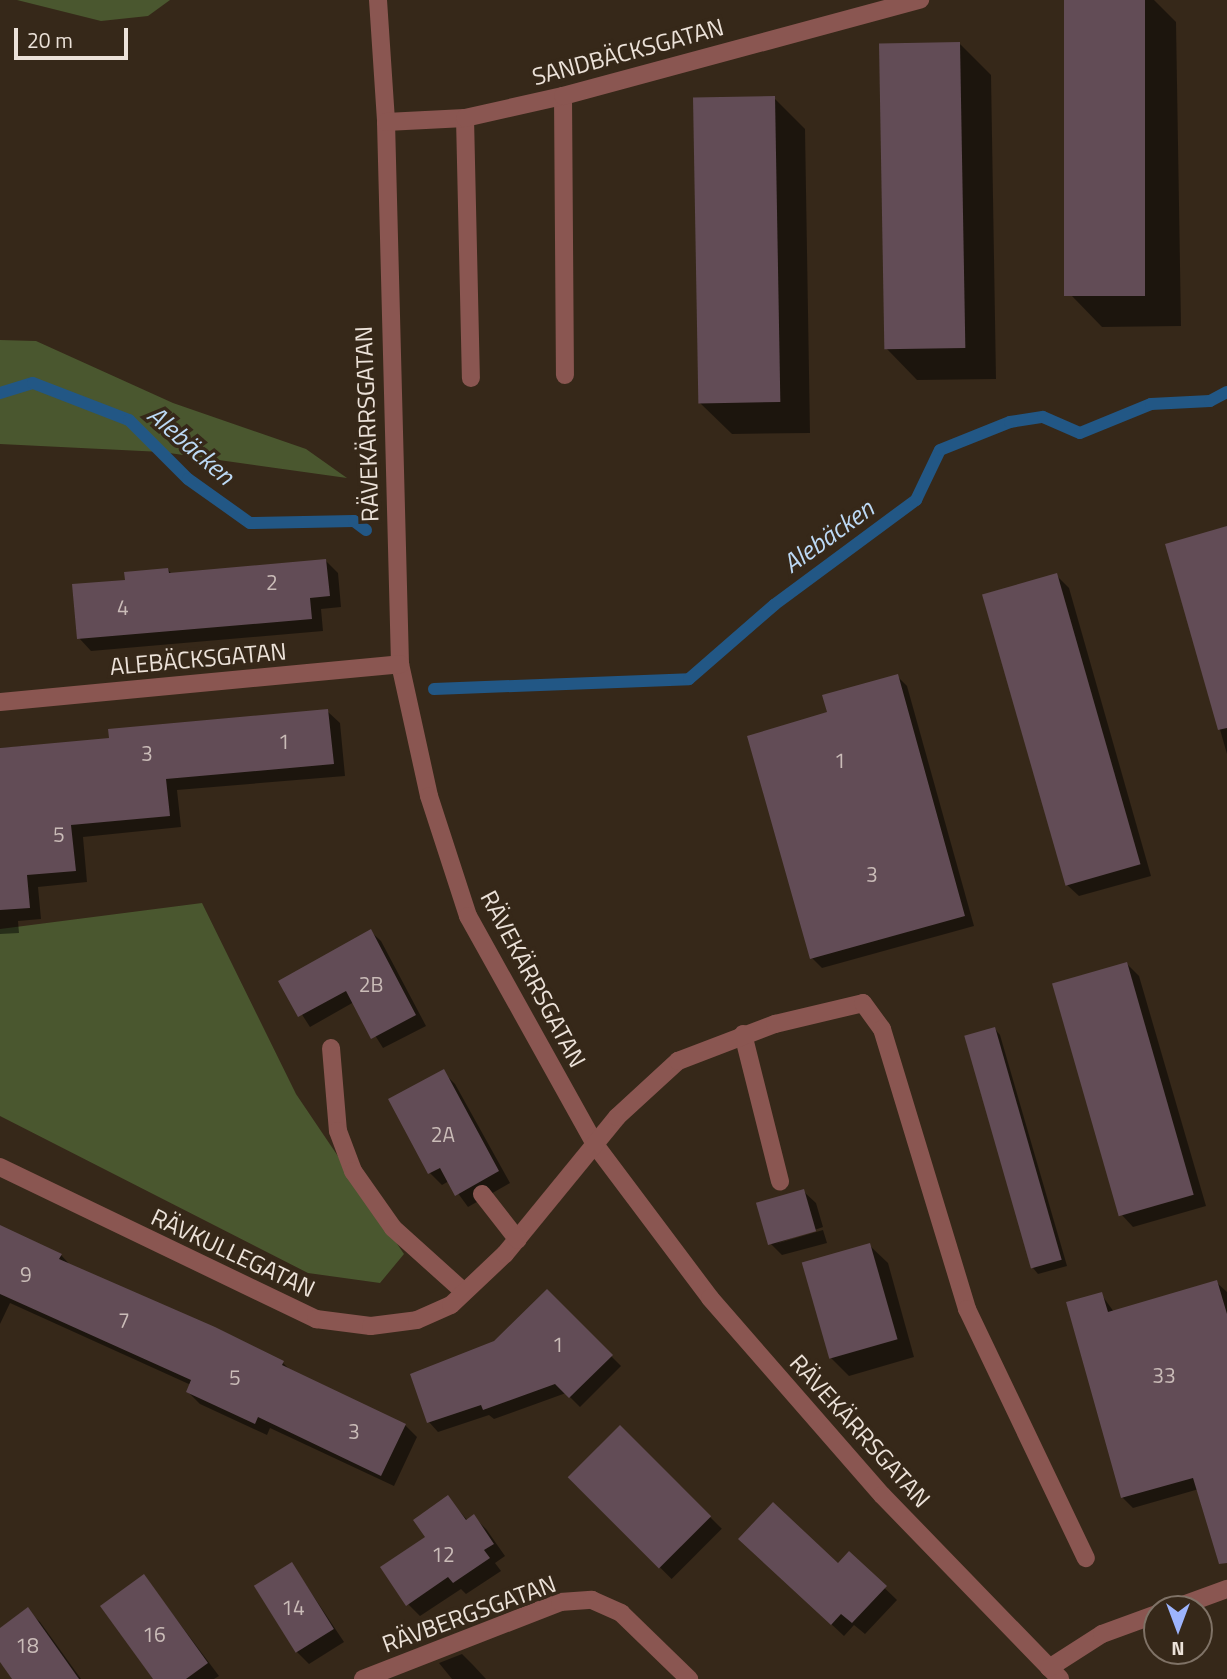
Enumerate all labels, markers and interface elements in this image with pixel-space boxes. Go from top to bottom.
street label: SANDBÄCKSGATAN [529,13,727,91]
scale bar [18,14,131,58]
text: 20 m [27,24,73,56]
street label: RÄVEKÄRRSGATAN [349,326,385,522]
water label: Alebäcken [141,399,241,491]
water label: Alebäcken [776,493,880,579]
house number: 2 [266,569,278,595]
house number: 4 [117,594,129,620]
street label: ALEBÄCKSGATAN [108,637,288,681]
house number: 1 [278,728,290,754]
house number: 3 [141,740,153,766]
house number: 1 [834,747,846,773]
house number: 5 [53,821,65,847]
house number: 3 [866,861,878,887]
street label: RÄVEKÄRRSGATAN [474,886,592,1072]
house number: 2B [359,971,383,997]
house number: 2A [431,1121,455,1147]
street label: RÄVKULLEGATAN [147,1202,319,1304]
house number: 9 [20,1261,32,1287]
house number: 7 [118,1307,130,1333]
house number: 1 [552,1331,564,1357]
street label: RÄVEKÄRRSGATAN [784,1349,936,1513]
house number: 33 [1152,1362,1176,1388]
house number: 5 [229,1364,241,1390]
house number: 3 [348,1418,360,1444]
house number: 12 [431,1541,455,1567]
street label: RÄVBERGSGATAN [378,1569,560,1659]
house number: 14 [281,1594,305,1620]
north arrow [1143,1595,1213,1665]
house number: 16 [142,1621,166,1647]
house number: 18 [15,1632,39,1658]
text: N [1171,1635,1185,1664]

